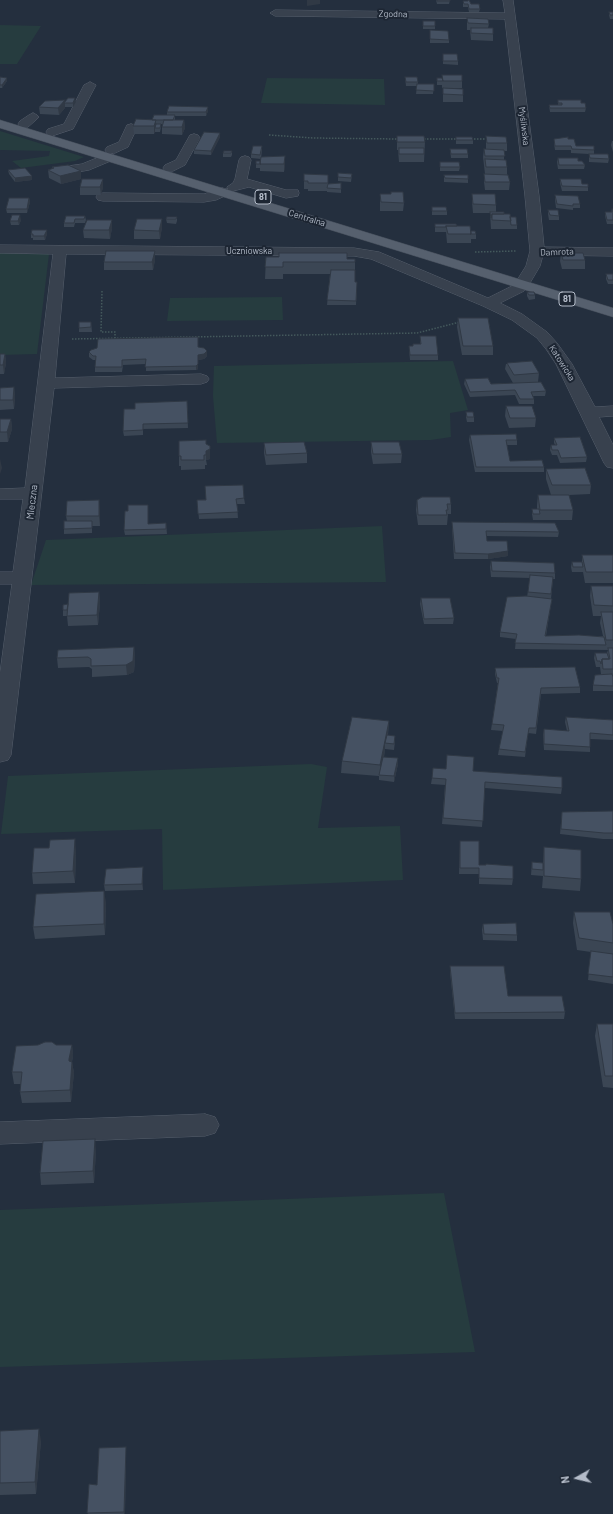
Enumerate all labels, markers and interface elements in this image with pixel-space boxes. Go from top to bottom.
street label: Zgodna [378,8,408,20]
street label: Myśliwska [516,106,532,146]
road number: 81 [255,190,271,204]
street label: Centralna [287,207,327,229]
street label: Uczniowska [226,246,272,256]
street label: Damrota [540,246,574,258]
road number: 81 [559,292,575,306]
street label: Katowicka [547,343,577,383]
street label: Mleczna [24,484,40,520]
north arrow [557,1458,597,1498]
text: N [558,1475,572,1484]

